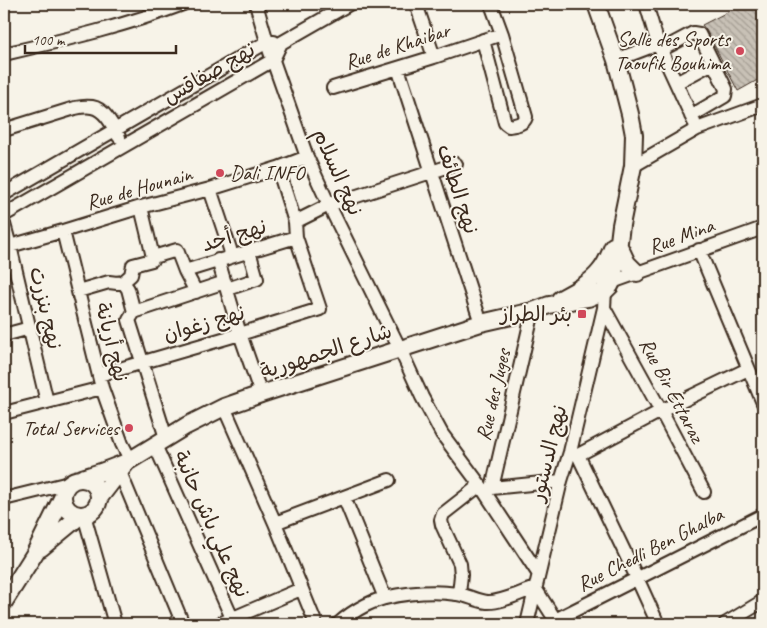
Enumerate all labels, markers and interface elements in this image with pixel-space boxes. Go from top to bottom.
street label: Rue de Khaibar [341,16,455,75]
scale bar [25,22,176,54]
place label: Salle des Sports Taoufik Bouhima [615,26,732,76]
text: 100 m [32,31,66,50]
street label: نهج صفاقس [158,36,260,111]
marker: Salle des Sports Taoufik Bouhima [734,45,746,57]
street label: نهج السلام [305,124,369,221]
street label: نهج الطائف [430,141,485,237]
street label: Rue de Hounain [83,160,196,216]
place label: Dali INFO [230,160,307,186]
marker: Dali INFO [214,167,226,179]
street label: Rue Mina [645,212,719,260]
street label: نهج أحد [198,213,270,258]
street label: نهج بنزرت [23,264,68,352]
street label: نهج زغوان [160,299,248,348]
street label: نهج أريانة [89,300,134,385]
place label: بئر الطراز [498,301,572,327]
marker: بئر الطراز [576,308,588,320]
street label: شارع الجمهورية [257,317,396,386]
street label: Rue Bir Ettaraz [634,333,711,449]
street label: Rue des Juges [470,345,517,443]
street label: نهج الدستور [523,402,573,506]
place label: Total Services [23,415,121,441]
marker: Total Services [123,422,135,434]
street label: نهج علي باش حانبة [162,446,256,604]
street label: Rue Chedli Ben Ghalba [573,500,729,597]

